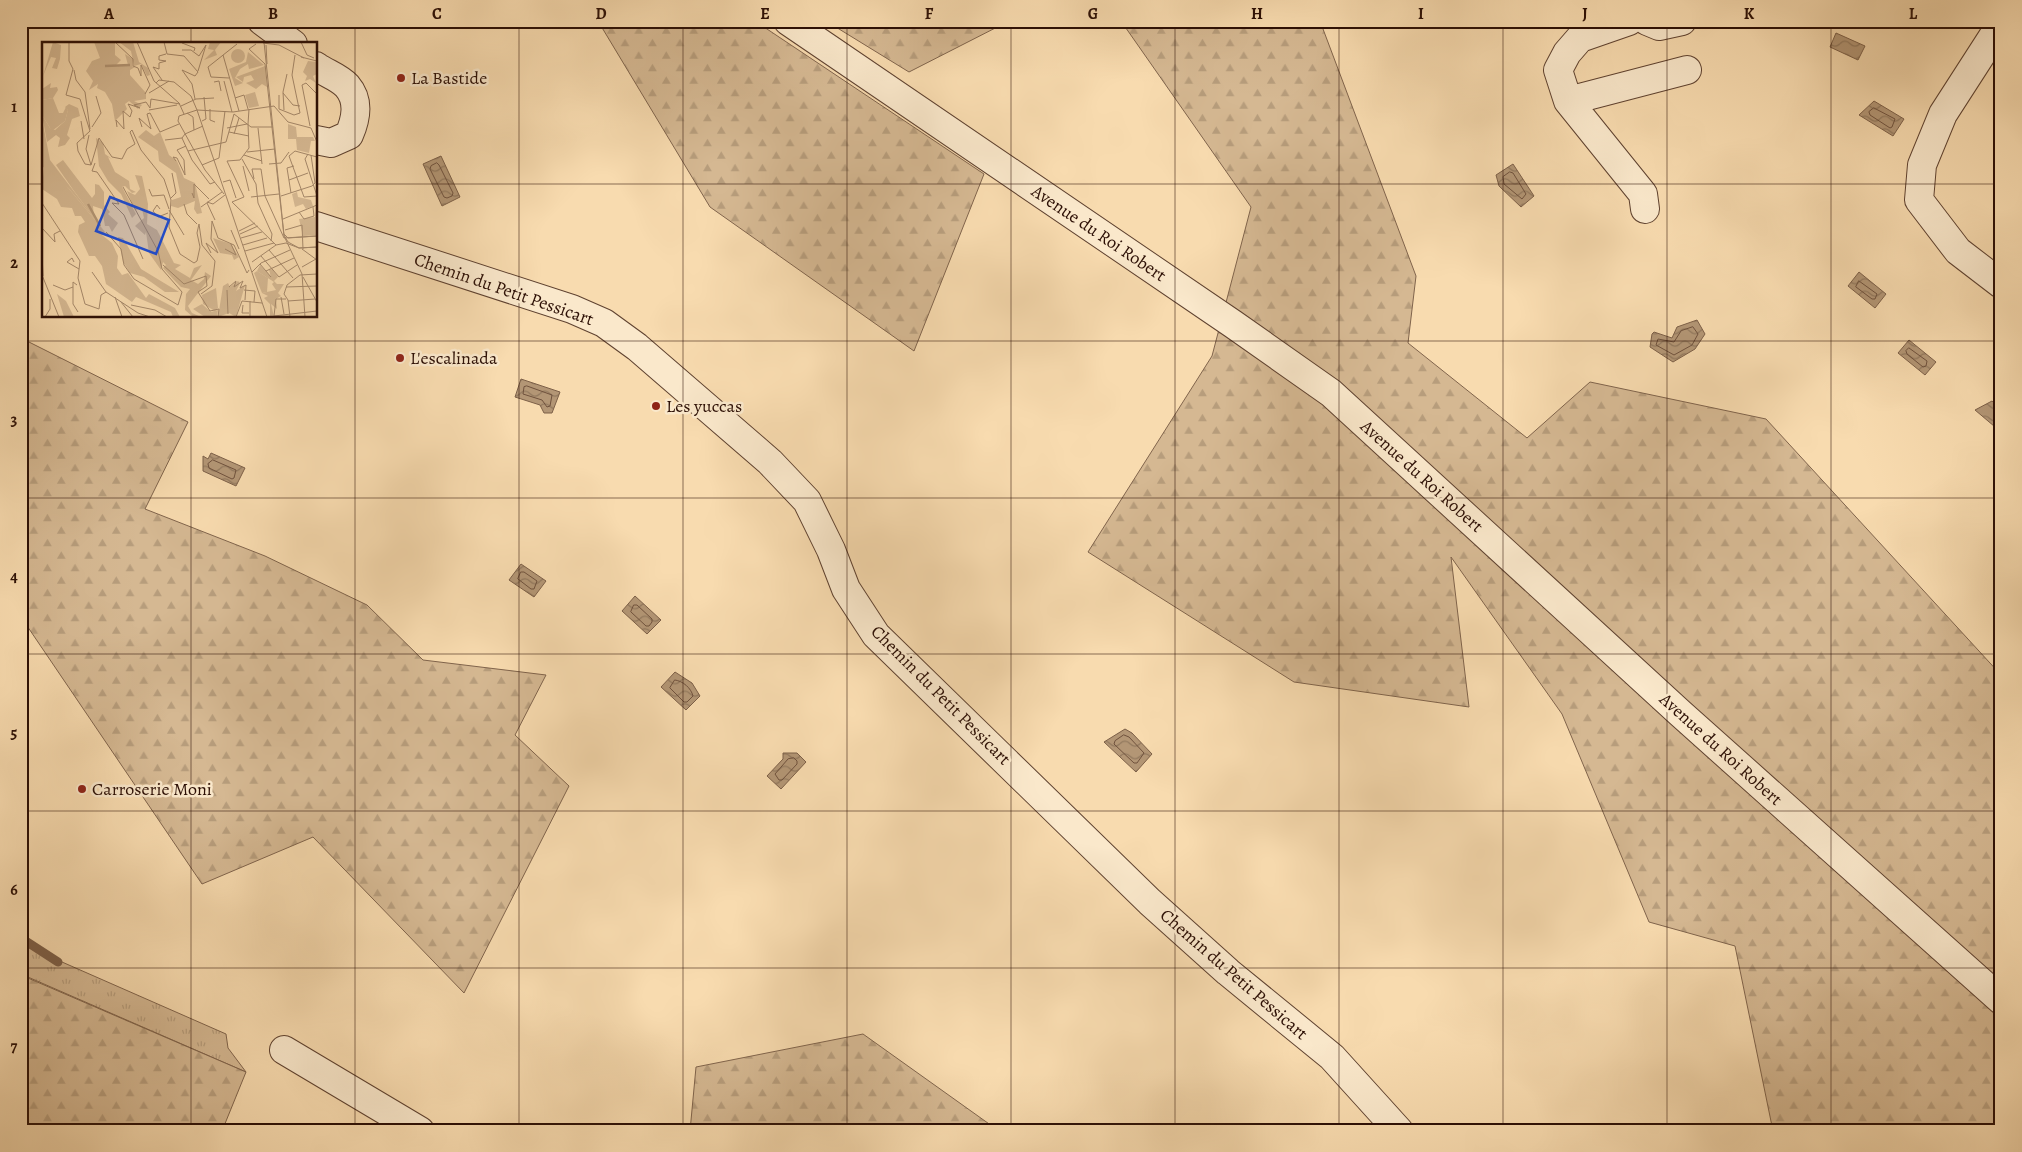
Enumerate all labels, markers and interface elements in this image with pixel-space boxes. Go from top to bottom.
text: A [103,3,115,25]
text: B [268,3,278,25]
text: C [432,3,442,25]
text: D [595,3,607,25]
text: E [760,3,770,25]
text: F [925,3,934,25]
text: G [1088,3,1098,25]
text: H [1251,3,1263,25]
text: I [1418,3,1424,25]
text: J [1582,3,1588,25]
text: K [1744,3,1755,25]
text: L [1909,3,1918,25]
inset map [42,42,318,318]
place label: La Bastide [411,66,487,90]
marker: La Bastide [395,72,407,84]
text: 1 [11,96,17,118]
street label: Avenue du Roi Robert [1026,178,1171,287]
street label: Chemin du Petit Pessicart [411,247,597,331]
text: 2 [10,252,18,274]
place label: L'escalinada [410,346,498,370]
marker: L'escalinada [394,352,406,364]
place label: Les yuccas [666,394,742,418]
marker: Les yuccas [650,400,662,412]
text: 3 [11,409,18,431]
street label: Avenue du Roi Robert [1355,414,1489,538]
text: 4 [10,566,18,588]
street label: Chemin du Petit Pessicart [866,620,1016,770]
street label: Avenue du Roi Robert [1654,687,1788,811]
text: 5 [11,722,18,744]
place label: Carroserie Moni [92,777,212,801]
marker: Carroserie Moni [76,783,88,795]
text: 6 [10,879,18,901]
street label: Chemin du Petit Pessicart [1155,903,1313,1045]
text: 7 [11,1036,18,1058]

